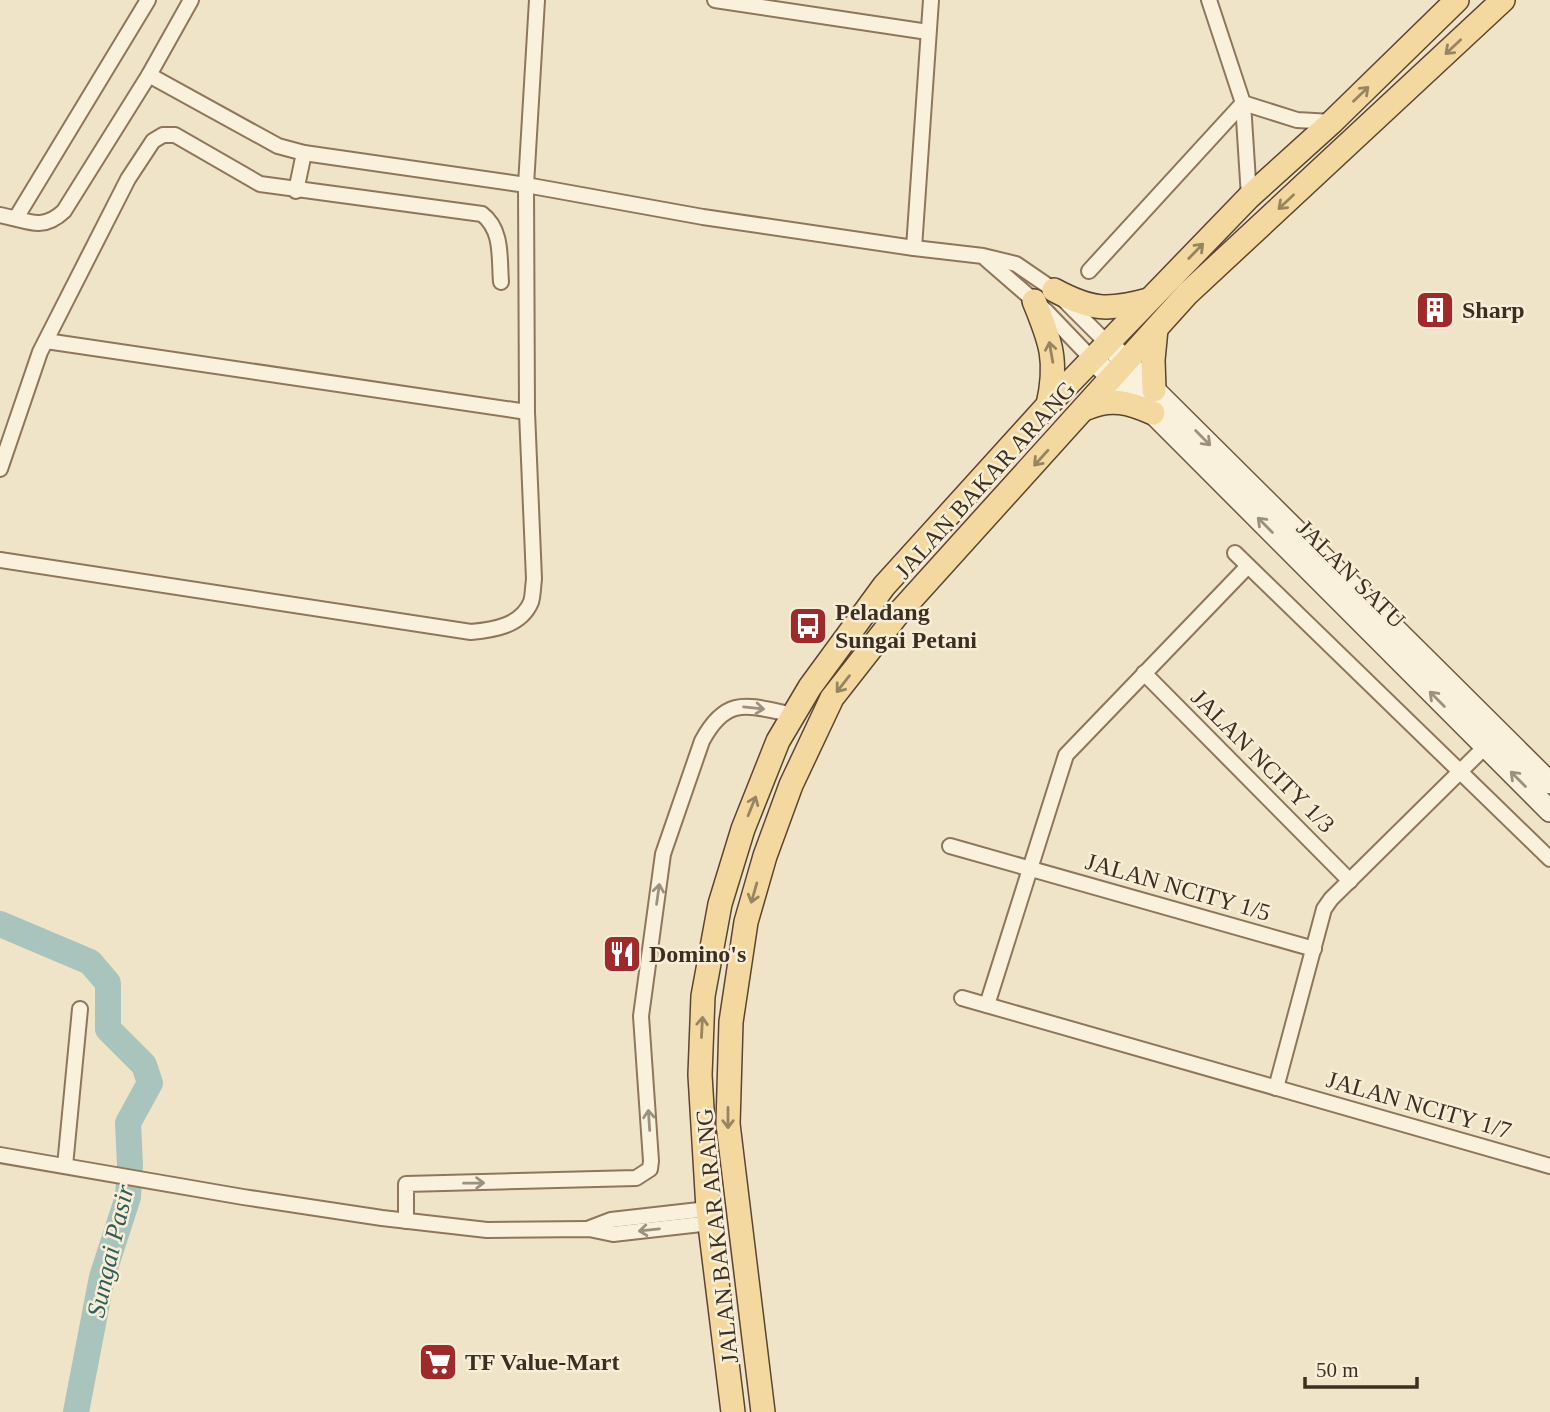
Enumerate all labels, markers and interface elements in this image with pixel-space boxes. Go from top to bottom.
one-way arrow [1445,38,1462,55]
one-way arrow [1352,86,1369,103]
one-way arrow [1278,193,1295,210]
one-way arrow [1188,243,1205,260]
building icon: Sharp [1414,289,1456,331]
place label: Sharp [1462,297,1525,323]
one-way arrow [1044,341,1057,364]
street label: JALAN BAKAR ARANG [890,376,1080,584]
one-way arrow [1194,430,1211,447]
one-way arrow [1033,449,1049,467]
street label: JALAN SATU [1292,515,1410,633]
one-way arrow [1257,517,1274,534]
place label: Peladang Sungai Petani [835,599,977,653]
bus stop icon: Peladang Sungai Petani [787,605,829,647]
one-way arrow [835,675,850,693]
street label: JALAN NCITY 1/3 [1186,684,1340,838]
one-way arrow [1429,690,1446,707]
one-way arrow [742,702,765,715]
one-way arrow [1509,770,1526,787]
one-way arrow [746,796,759,818]
street label: JALAN NCITY 1/5 [1083,848,1273,926]
one-way arrow [747,882,760,904]
one-way arrow [652,883,665,906]
restaurant icon: Domino's [601,933,643,975]
place label: Domino's [649,941,746,967]
one-way arrow [696,1016,709,1039]
street label: JALAN NCITY 1/7 [1324,1066,1514,1144]
one-way arrow [722,1106,735,1129]
street label: JALAN BAKAR ARANG [691,1107,743,1365]
one-way arrow [642,1109,655,1132]
one-way arrow [462,1176,485,1190]
water label: Sungai Pasir [81,1181,140,1320]
one-way arrow [639,1223,661,1236]
supermarket icon: TF Value-Mart [417,1341,459,1383]
scale bar [1305,1346,1417,1390]
place label: TF Value-Mart [465,1349,619,1375]
text: 50 m [1316,1358,1359,1382]

